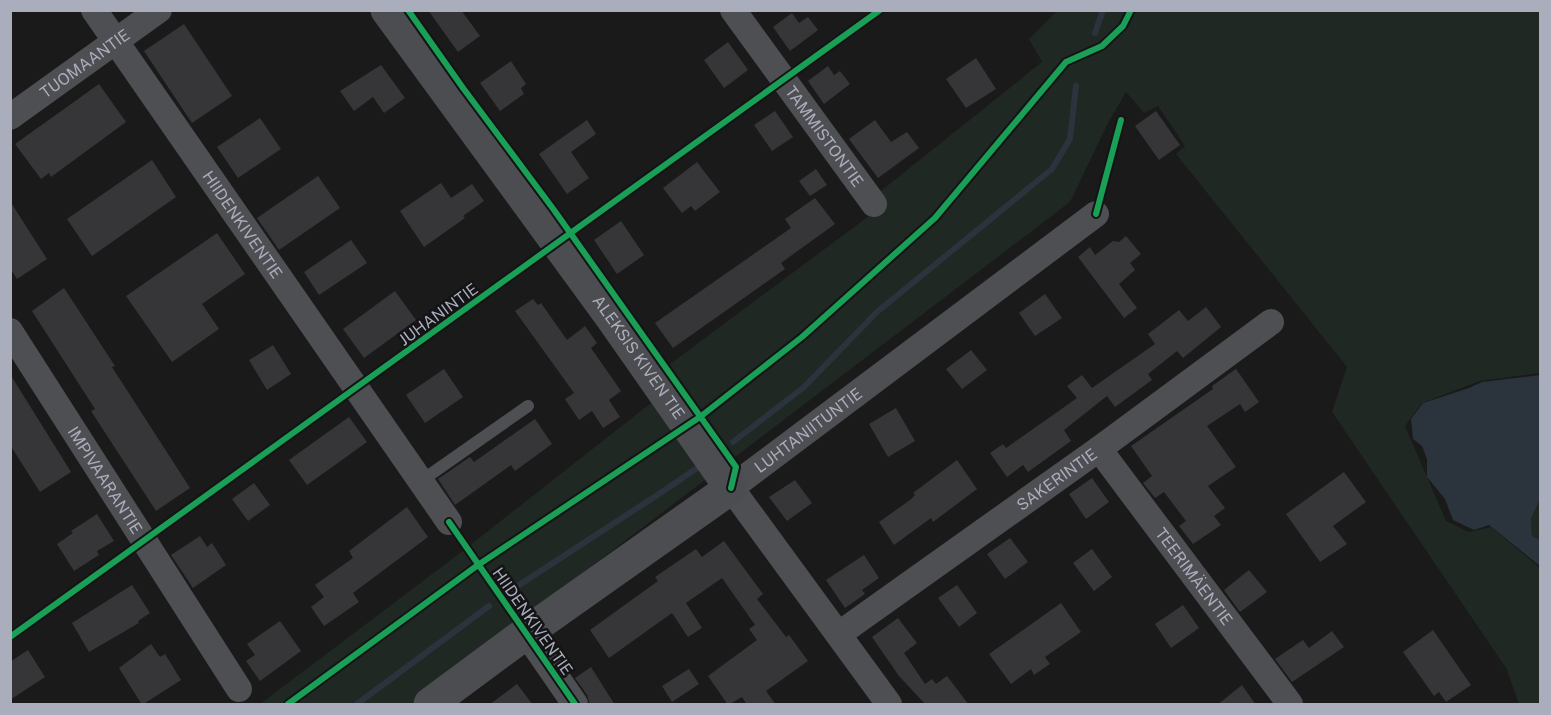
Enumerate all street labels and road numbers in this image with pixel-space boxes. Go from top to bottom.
street label: TUOMAANTIE [37,25,133,102]
street label: TAMMISTONTIE [781,82,867,191]
street label: HIIDENKIVENTIE [198,167,286,282]
street label: JUHANINTIE [395,279,482,350]
street label: ALEKSIS KIVEN TIE [589,292,689,423]
street label: LUHTANIITUNTIE [751,384,866,477]
street label: IMPIVAARANTIE [64,423,146,538]
street label: SAKERINTIE [1013,445,1101,515]
street label: TEERIMÄENTIE [1151,524,1236,629]
street label: HIIDENKIVENTIE [488,564,577,679]

